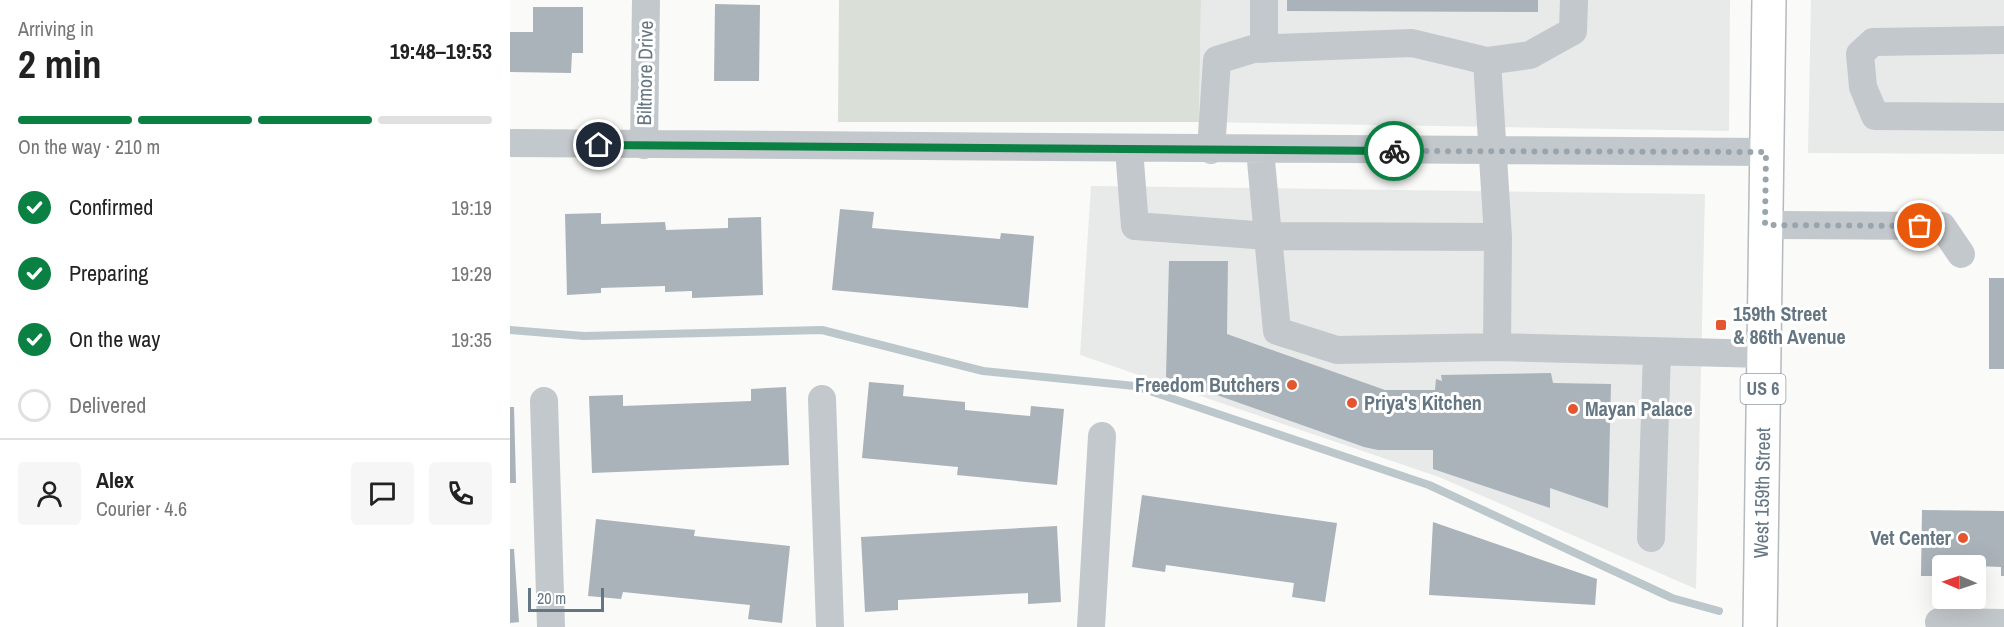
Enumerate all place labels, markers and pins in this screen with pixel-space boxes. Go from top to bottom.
pin [573,119,624,170]
pin [1894,200,1945,251]
place label: 159th Street & 86th Avenue [1733,300,1846,350]
marker: 159th Street & 86th Avenue [1714,318,1728,332]
place label: Freedom Butchers [1135,371,1280,398]
marker: Freedom Butchers [1285,378,1299,392]
place label: Priya's Kitchen [1364,389,1482,416]
place label: Mayan Palace [1585,395,1693,422]
marker: Priya's Kitchen [1345,396,1359,410]
marker: Mayan Palace [1566,402,1580,416]
place label: Vet Center [1870,524,1952,551]
marker: Vet Center [1956,531,1970,545]

